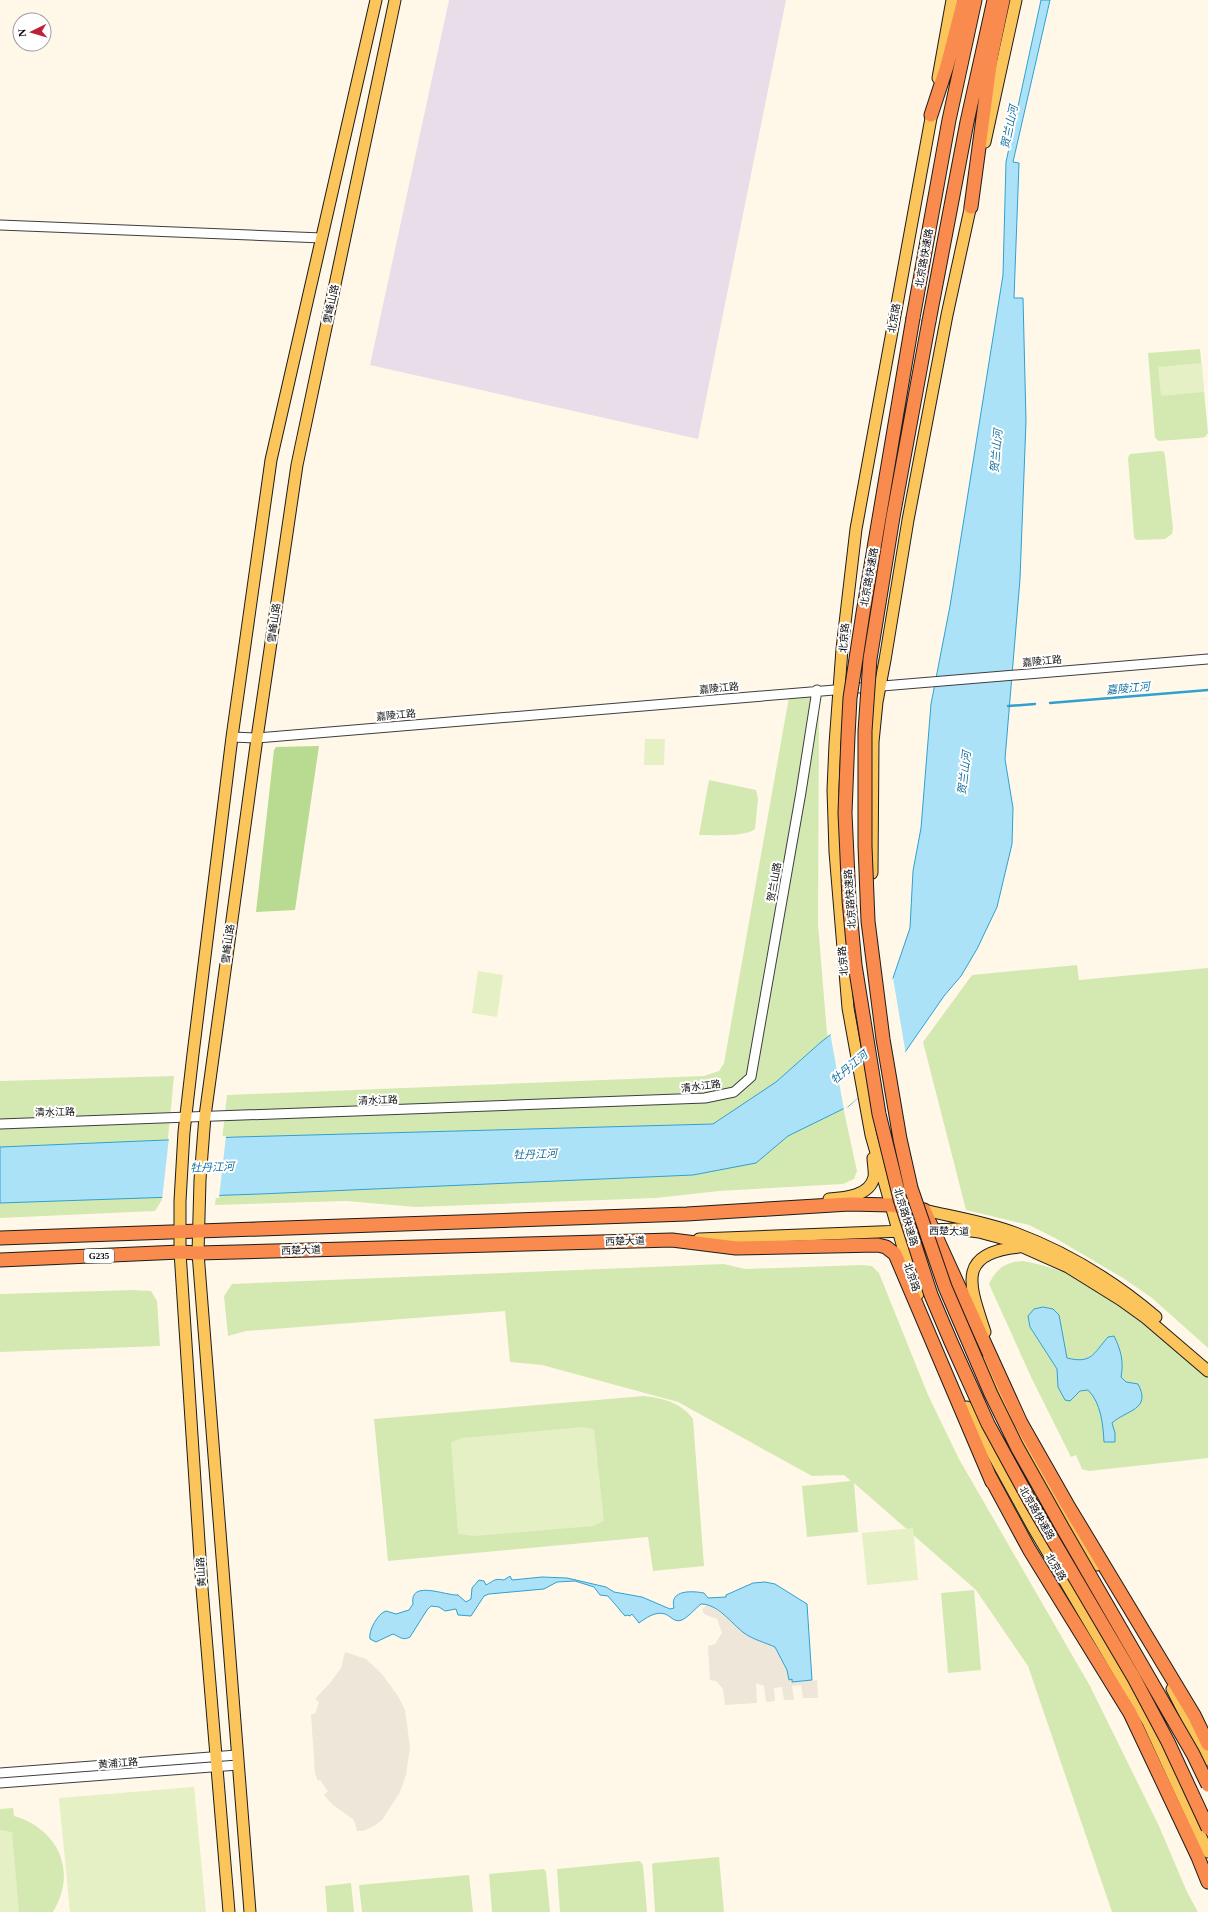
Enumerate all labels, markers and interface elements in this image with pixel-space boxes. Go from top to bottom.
north arrow [12,12,52,52]
text: N [16,28,28,37]
water label: 贺兰山河 [999,102,1020,150]
street label: 北京路快速路 [913,228,935,288]
street label: 雪峰山路 [321,283,341,325]
street label: 北京路 [886,302,902,334]
water label: 贺兰山河 [988,427,1004,473]
street label: 北京路快速路 [858,547,880,607]
street label: 雪峰山路 [266,602,282,644]
street label: 北京路 [837,623,851,653]
street label: 嘉陵江路 [1022,654,1062,668]
water label: 嘉陵江河 [1106,680,1152,696]
street label: 嘉陵江路 [699,681,739,695]
street label: 嘉陵江路 [376,708,416,722]
water label: 贺兰山河 [955,748,973,796]
street label: 贺兰山路 [765,861,783,903]
street label: 北京路快速路 [842,869,858,929]
street label: 雪峰山路 [220,923,236,965]
street label: 北京路 [836,946,850,976]
water label: 牡丹江河 [828,1047,871,1086]
street label: 清水江路 [680,1078,722,1094]
street label: 清水江路 [358,1094,398,1106]
street label: 清水江路 [35,1106,75,1118]
water label: 牡丹江河 [513,1147,559,1161]
water label: 牡丹江河 [190,1160,236,1174]
street label: 北京路快速路 [892,1187,920,1247]
street label: 西楚大道 [929,1225,969,1237]
street label: 西楚大道 [605,1235,645,1247]
street label: 西楚大道 [281,1244,321,1256]
road number: G235 [84,1249,114,1263]
street label: 北京路 [902,1261,922,1293]
street label: 北京路快速路 [1017,1484,1057,1542]
street label: 北京路 [1044,1551,1068,1583]
street label: 黄山路 [194,1557,208,1587]
street label: 黄浦江路 [98,1756,138,1770]

